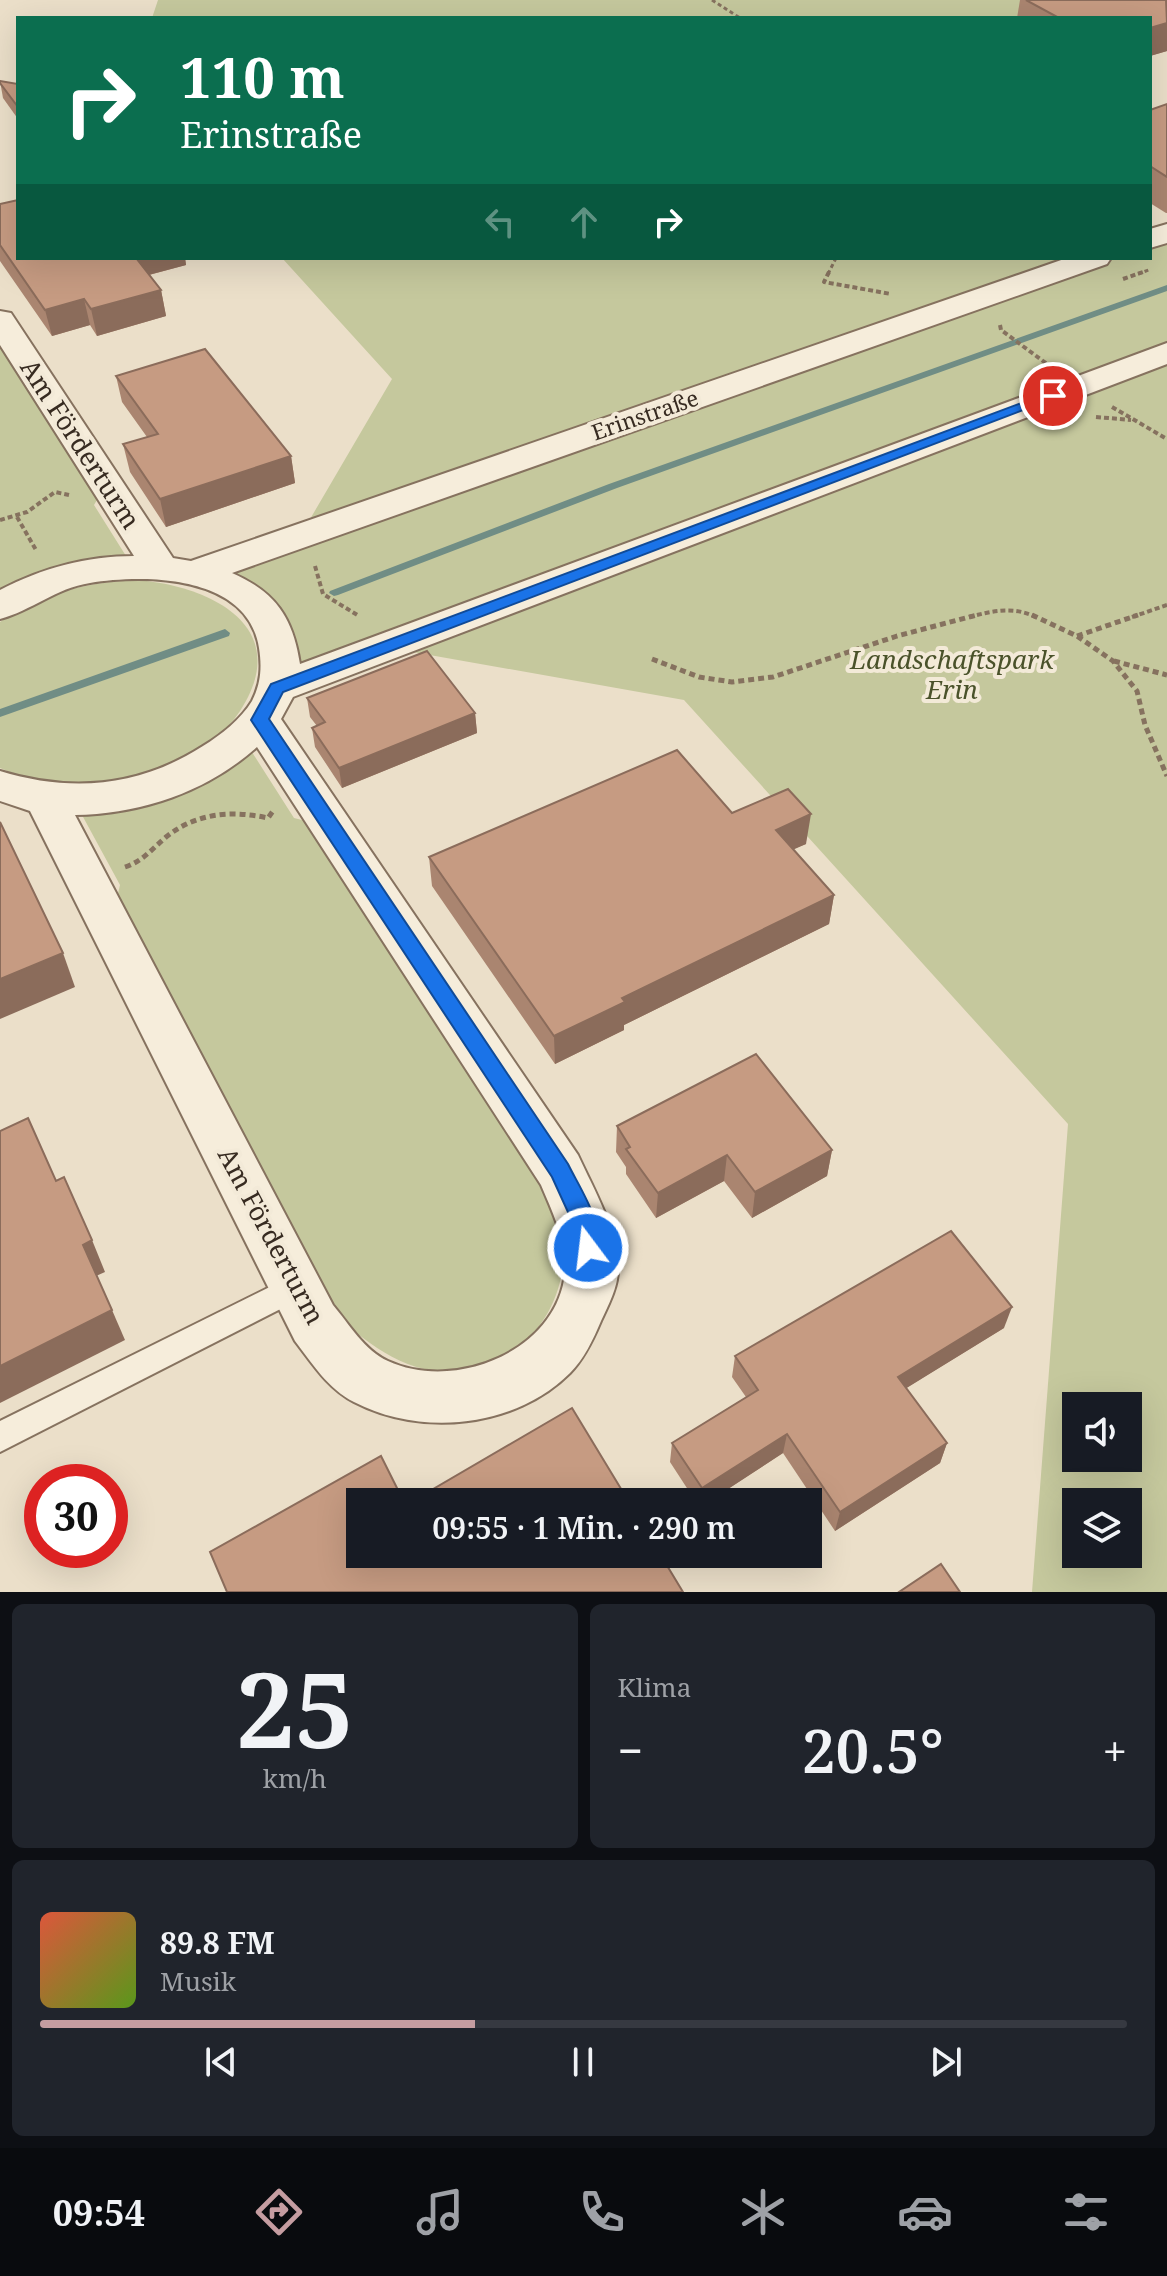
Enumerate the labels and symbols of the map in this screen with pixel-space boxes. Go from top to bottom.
street label: Am Förderturm [12,352,149,535]
pin [1019,362,1087,430]
street label: Erinstraße [587,382,702,446]
park label: Landschaftspark Erin [849,641,1055,707]
street label: Am Förderturm [210,1141,334,1330]
position arrow [546,1206,630,1290]
speed limit sign: 30 [24,1464,128,1568]

